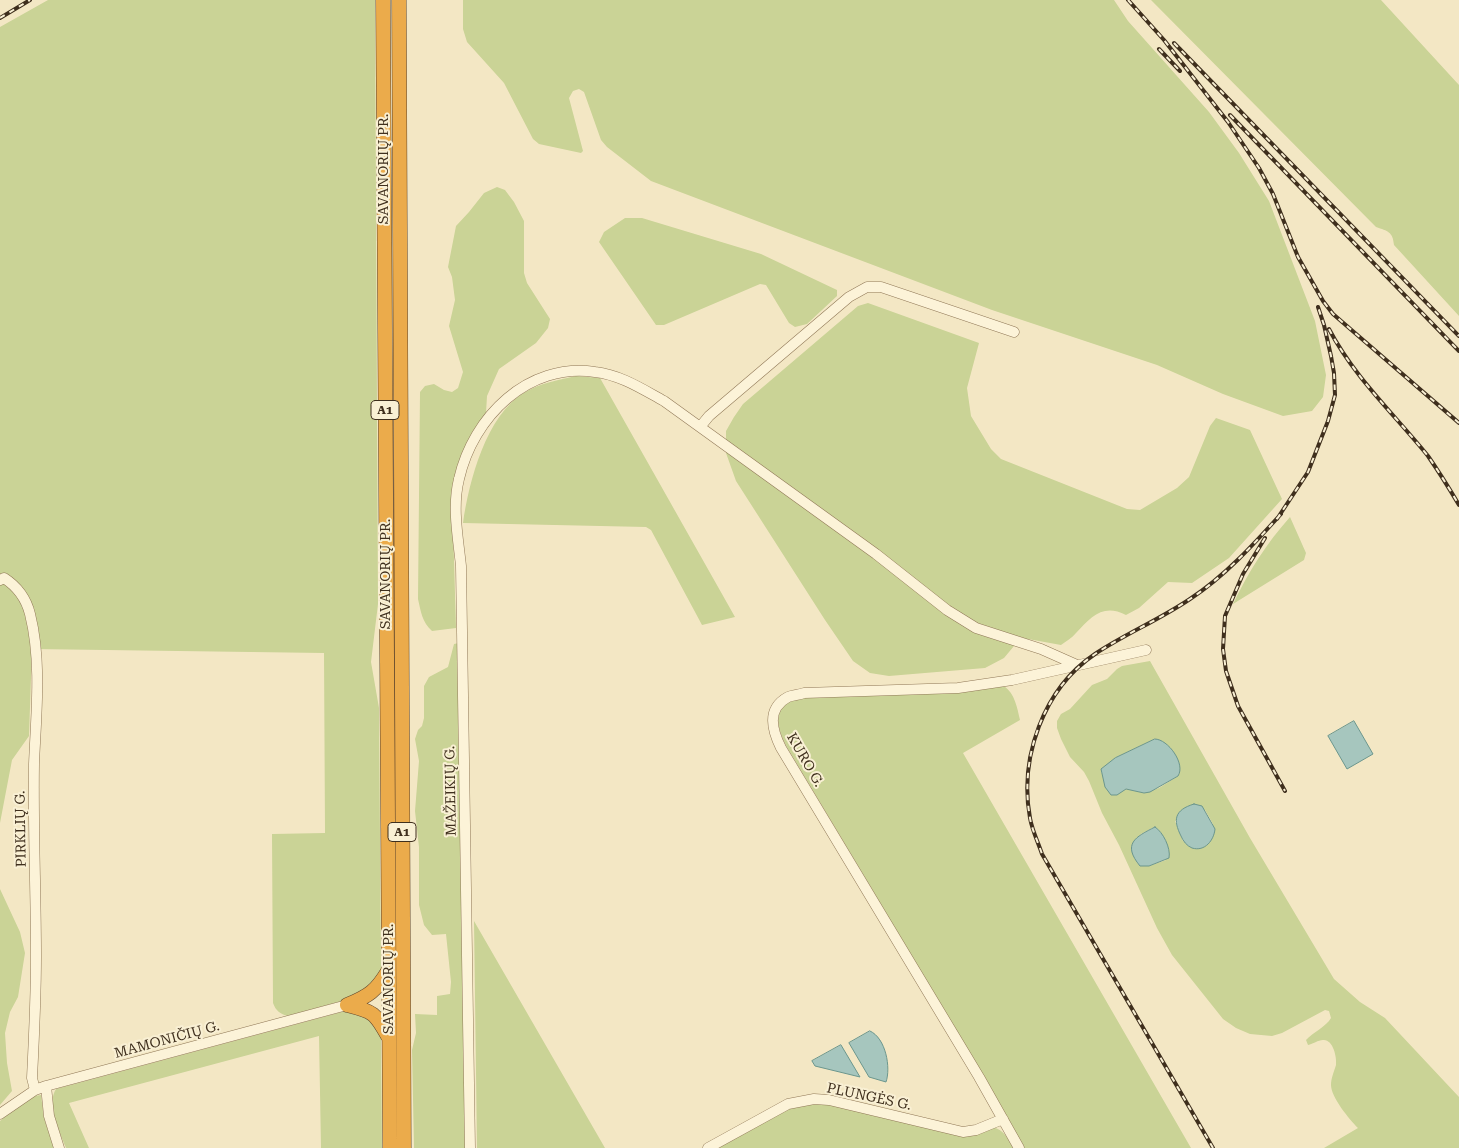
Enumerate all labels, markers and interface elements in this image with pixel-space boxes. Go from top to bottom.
street label: SAVANORIŲ PR. [376,114,392,224]
road number: A1 [371,400,399,420]
street label: SAVANORIŲ PR. [378,519,394,629]
street label: KURO G. [783,730,827,790]
street label: MAŽEIKIŲ G. [442,746,460,836]
street label: PIRKLIŲ G. [12,790,30,868]
road number: A1 [388,822,416,842]
street label: SAVANORIŲ PR. [381,924,397,1034]
street label: MAMONIČIŲ G. [113,1018,221,1062]
street label: PLUNGĖS G. [825,1080,913,1114]

